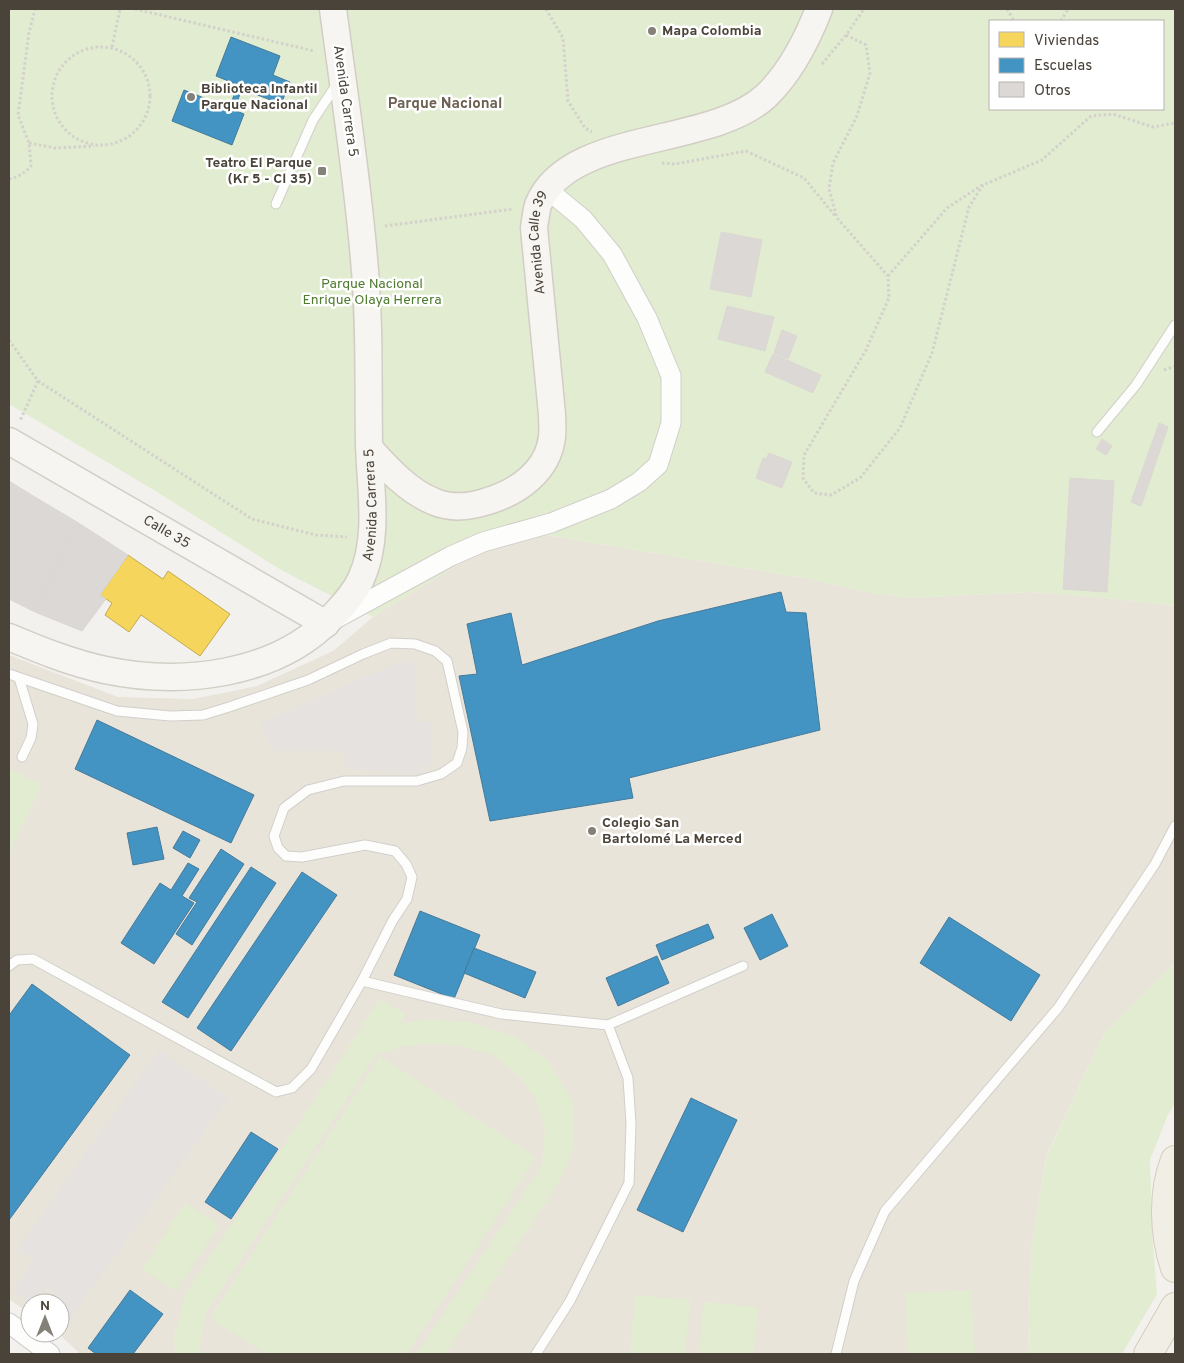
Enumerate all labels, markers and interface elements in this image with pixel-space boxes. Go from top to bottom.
legend [989,20,1164,110]
place label: Mapa Colombia [662,23,761,40]
marker: Mapa Colombia [646,25,658,37]
text: Viviendas [1034,32,1099,51]
street label: Avenida Carrera 5 [329,44,361,158]
text: Escuelas [1034,57,1092,76]
place label: Biblioteca Infantil Parque Nacional [201,81,317,114]
text: Otros [1034,82,1071,101]
marker: Biblioteca Infantil Parque Nacional [185,91,197,103]
district label: Parque Nacional [388,95,502,114]
place label: Teatro El Parque (Kr 5 - Cl 35) [205,155,312,188]
marker: Teatro El Parque (Kr 5 - Cl 35) [316,165,328,177]
street label: Avenida Calle 39 [525,188,552,295]
park label: Parque Nacional Enrique Olaya Herrera [302,276,442,309]
street label: Avenida Carrera 5 [359,448,381,563]
street label: Calle 35 [140,512,193,552]
place label: Colegio San Bartolomé La Merced [602,815,742,848]
marker: Colegio San Bartolomé La Merced [586,825,598,837]
north arrow [20,1293,70,1343]
text: N [40,1298,50,1315]

